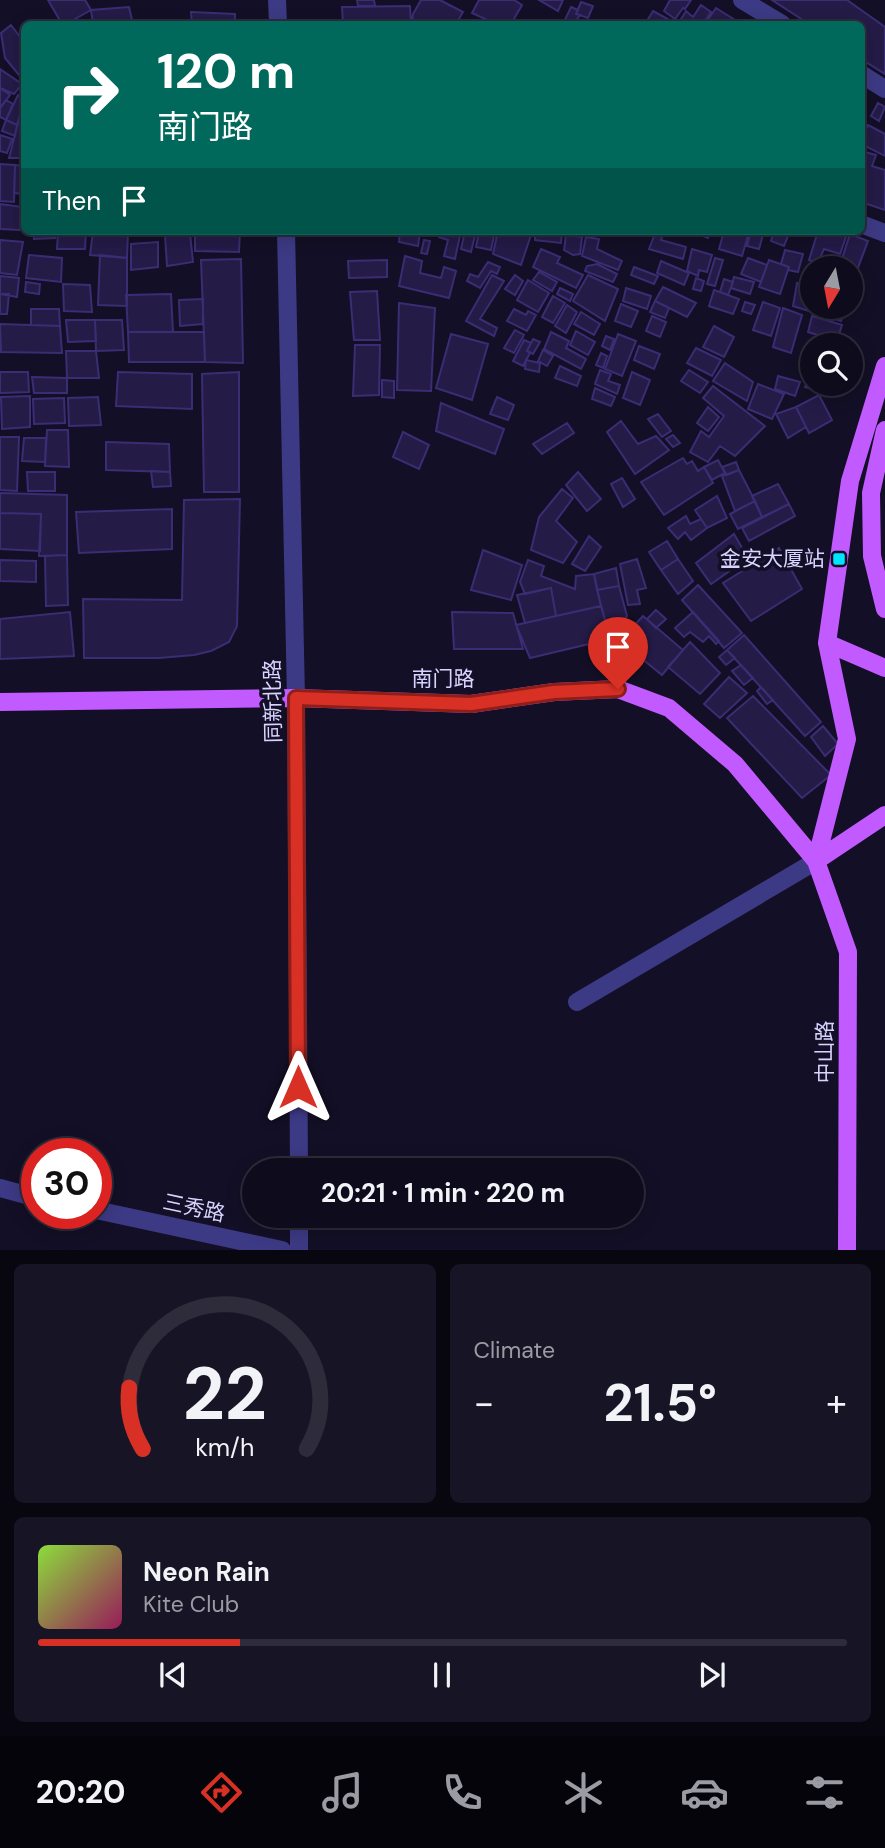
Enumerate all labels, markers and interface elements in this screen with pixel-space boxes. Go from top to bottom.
text: 120 m [157,39,295,103]
icon: right [42,49,133,140]
text: 南门路 [157,106,253,148]
icon: arrive [115,182,153,220]
text: Then [42,184,101,218]
north arrow [800,256,863,318]
map controls [800,256,863,396]
button: search [800,333,863,396]
place label: 金安大厦站 [720,545,825,573]
marker: 金安大厦站 [831,551,847,567]
pin [588,617,648,689]
icon: arrive [599,628,637,666]
street label: 同新北路 [258,659,288,743]
street label: 南门路 [412,665,475,693]
street label: 中山路 [811,1021,839,1084]
position arrow [261,1050,335,1124]
speed limit sign: 30 [21,1138,112,1229]
text: 20:21 · 1 min · 220 m [321,1176,565,1210]
street label: 三秀路 [160,1188,228,1228]
text: Climate [474,1335,555,1365]
text: 22 [183,1348,267,1443]
text: 21.5° [604,1369,717,1437]
text: − [474,1378,494,1428]
text: + [826,1378,847,1428]
text: km/h [195,1431,254,1464]
text: Neon Rain [143,1555,270,1589]
text: Kite Club [143,1589,239,1619]
icon: previous [154,1656,192,1694]
icon: pause [423,1656,461,1694]
icon: next [693,1656,731,1694]
icon: directions [197,1768,246,1817]
icon: music [318,1768,367,1817]
icon: phone [438,1768,487,1817]
icon: climate [559,1768,608,1817]
icon: car [680,1768,729,1817]
icon: filters [800,1768,849,1817]
text: 20:20 [36,1771,126,1813]

